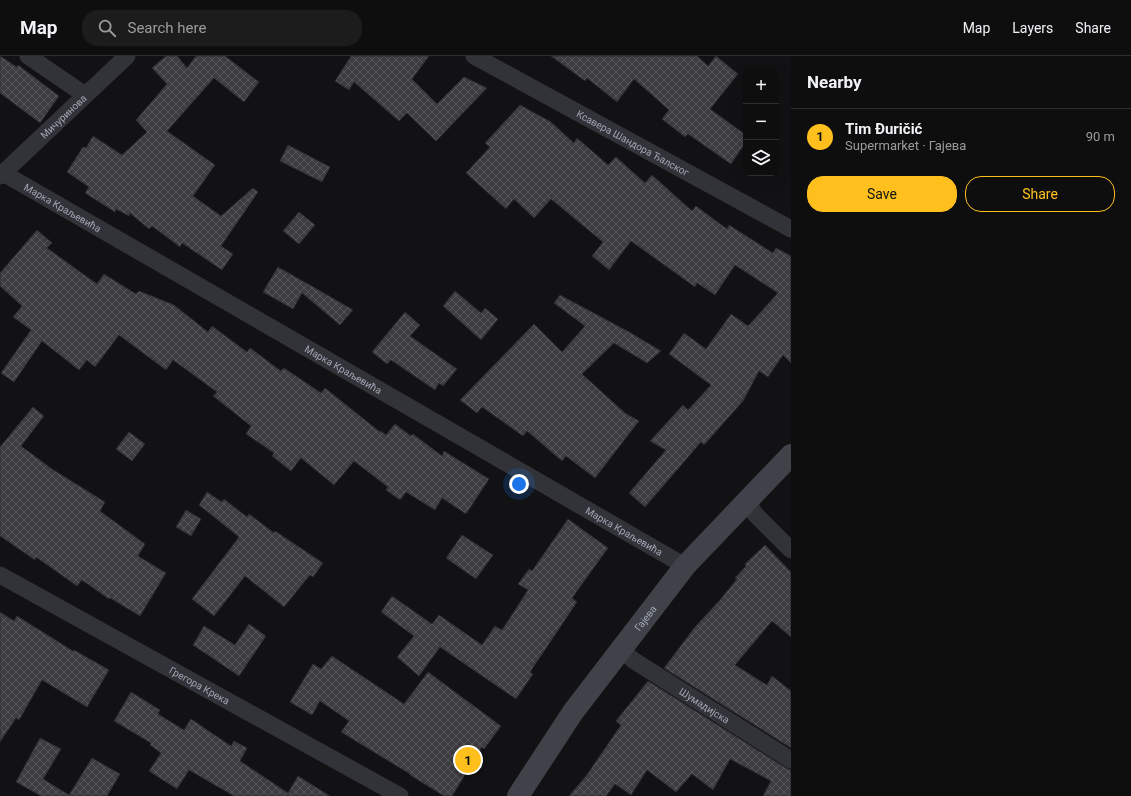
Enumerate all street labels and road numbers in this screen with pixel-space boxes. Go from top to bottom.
street label: Мичуринова [38,92,89,141]
street label: Ксавера Шандора Ђалског [574,108,692,179]
street label: Марка Краљевића [22,181,103,234]
street label: Марка Краљевића [303,343,384,396]
street label: Марка Краљевића [584,505,664,558]
street label: Гајева [632,603,659,633]
street label: Грегора Крека [167,665,231,707]
street label: Шумадијска [677,686,731,726]

